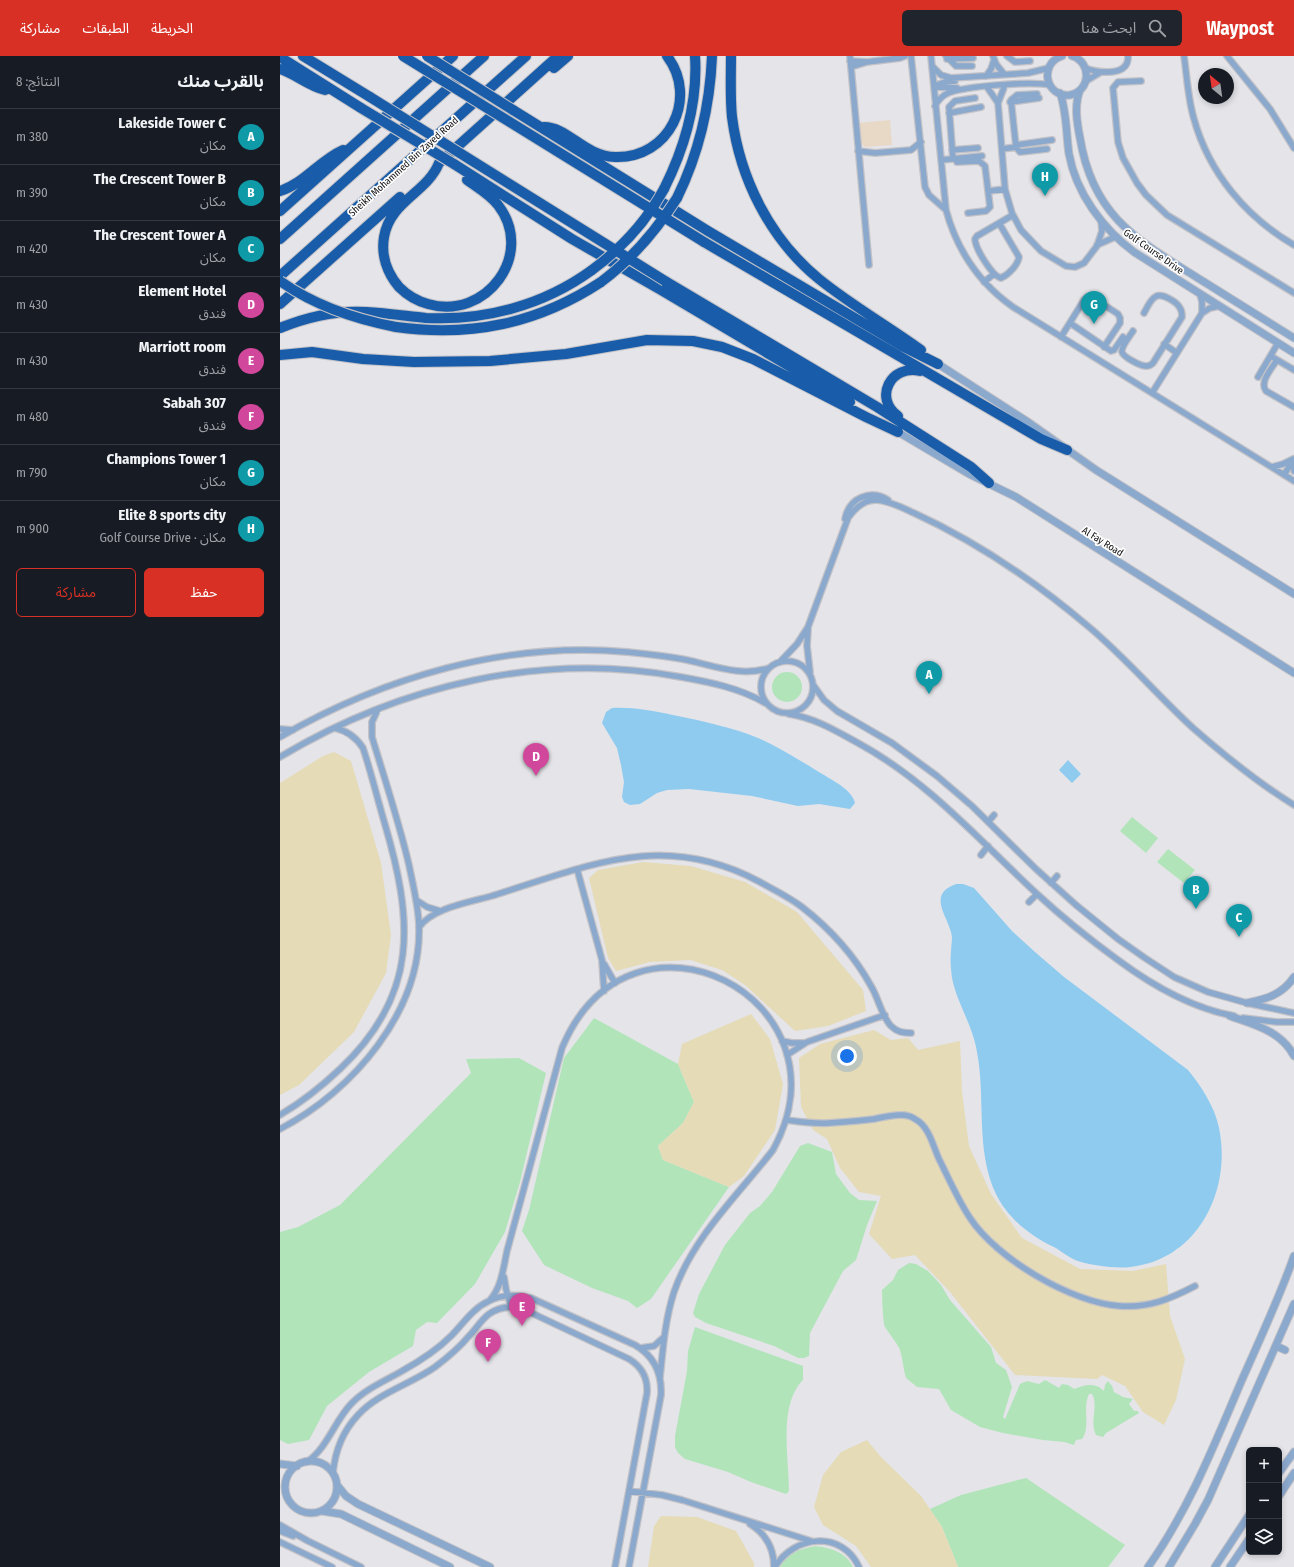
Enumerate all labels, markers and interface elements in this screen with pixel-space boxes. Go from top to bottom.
search box [902,10,1182,46]
icon: search [1146,17,1168,39]
text: Waypost [1206,17,1274,40]
text: ابحث هنا [1081,19,1136,37]
text: مشاركة [20,20,60,37]
text: الطبقات [82,20,129,37]
text: الخريطة [151,20,193,37]
north arrow [1198,68,1234,104]
text: بالقرب منك [178,71,264,92]
text: النتائج: 8 [16,74,60,89]
text: Lakeside Tower C [118,114,226,132]
street label: Sheikh Mohammed Bin Zayed Road [346,114,461,219]
text: 380 m [16,129,48,144]
text: A [247,129,255,144]
text: مكان [200,138,226,153]
pin: H [1032,163,1058,196]
text: The Crescent Tower B [94,170,226,188]
text: 390 m [16,185,48,200]
text: B [247,185,255,200]
text: مكان [200,194,226,209]
text: The Crescent Tower A [94,226,226,244]
street label: Golf Course Drive [1121,227,1186,277]
text: 420 m [16,241,48,256]
text: C [248,241,254,256]
text: مكان [200,250,226,265]
text: Element Hotel [138,282,226,300]
pin: G [1081,291,1107,324]
text: 430 m [16,297,48,312]
text: D [247,297,255,312]
text: فندق [199,306,226,321]
text: Marriott room [139,338,226,356]
text: 430 m [16,353,48,368]
text: E [248,353,254,368]
text: فندق [199,362,226,377]
text: 307 Sabah [163,394,226,412]
text: 480 m [16,409,49,424]
text: F [248,409,254,424]
text: فندق [199,418,226,433]
text: Champions Tower 1 [107,450,226,468]
text: 790 m [16,465,47,480]
text: G [247,465,255,480]
text: مكان [200,474,226,489]
text: Elite 8 sports city [118,506,226,524]
text: 900 m [16,521,49,536]
text: H [247,521,255,536]
street label: Al Fay Road [1080,524,1125,559]
text: مكان · Golf Course Drive [99,530,226,545]
button: مشاركة [16,568,136,617]
button: حفظ [144,568,264,617]
pin: A [916,661,942,694]
pin: D [523,743,549,776]
pin: B [1183,876,1209,909]
pin: C [1226,904,1252,937]
your location [837,1046,857,1066]
pin: E [509,1293,535,1326]
pin: F [475,1329,501,1362]
map controls [1246,1447,1282,1555]
button: + [1246,1447,1282,1483]
button: − [1246,1483,1282,1519]
button: layers [1246,1519,1282,1555]

